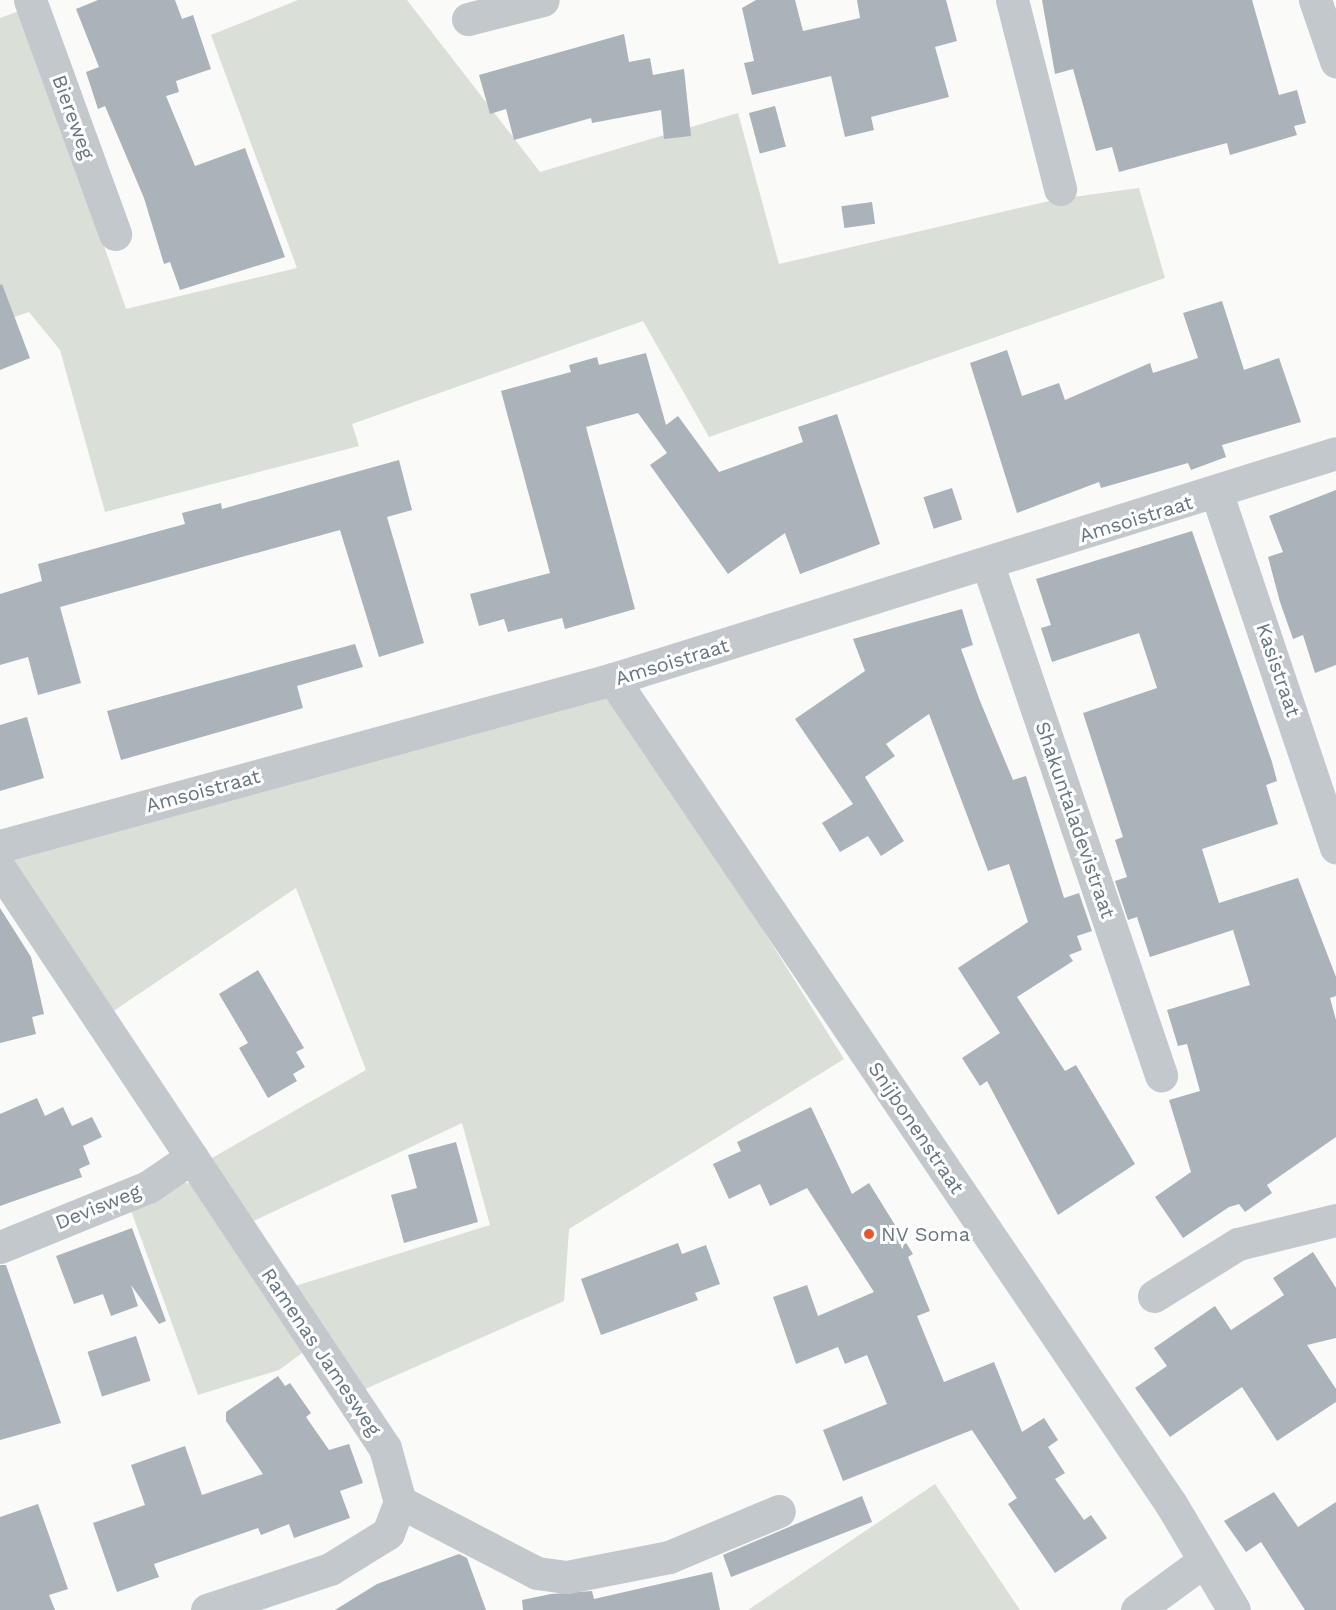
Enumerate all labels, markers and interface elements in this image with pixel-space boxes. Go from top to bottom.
street label: Biereweg [47,72,99,162]
street label: Amsoistraat [1076,490,1196,548]
street label: Kasistraat [1251,620,1305,720]
street label: Amsoistraat [612,633,732,691]
street label: Shakuntaladevistraat [1030,718,1120,922]
street label: Amsoistraat [143,764,263,818]
street label: Snijbonenstraat [863,1057,969,1199]
street label: Devisweg [52,1179,144,1235]
place label: NV Soma [881,1222,971,1246]
marker: NV Soma [862,1227,876,1241]
street label: Ramenas Jamesweg [256,1263,386,1441]

